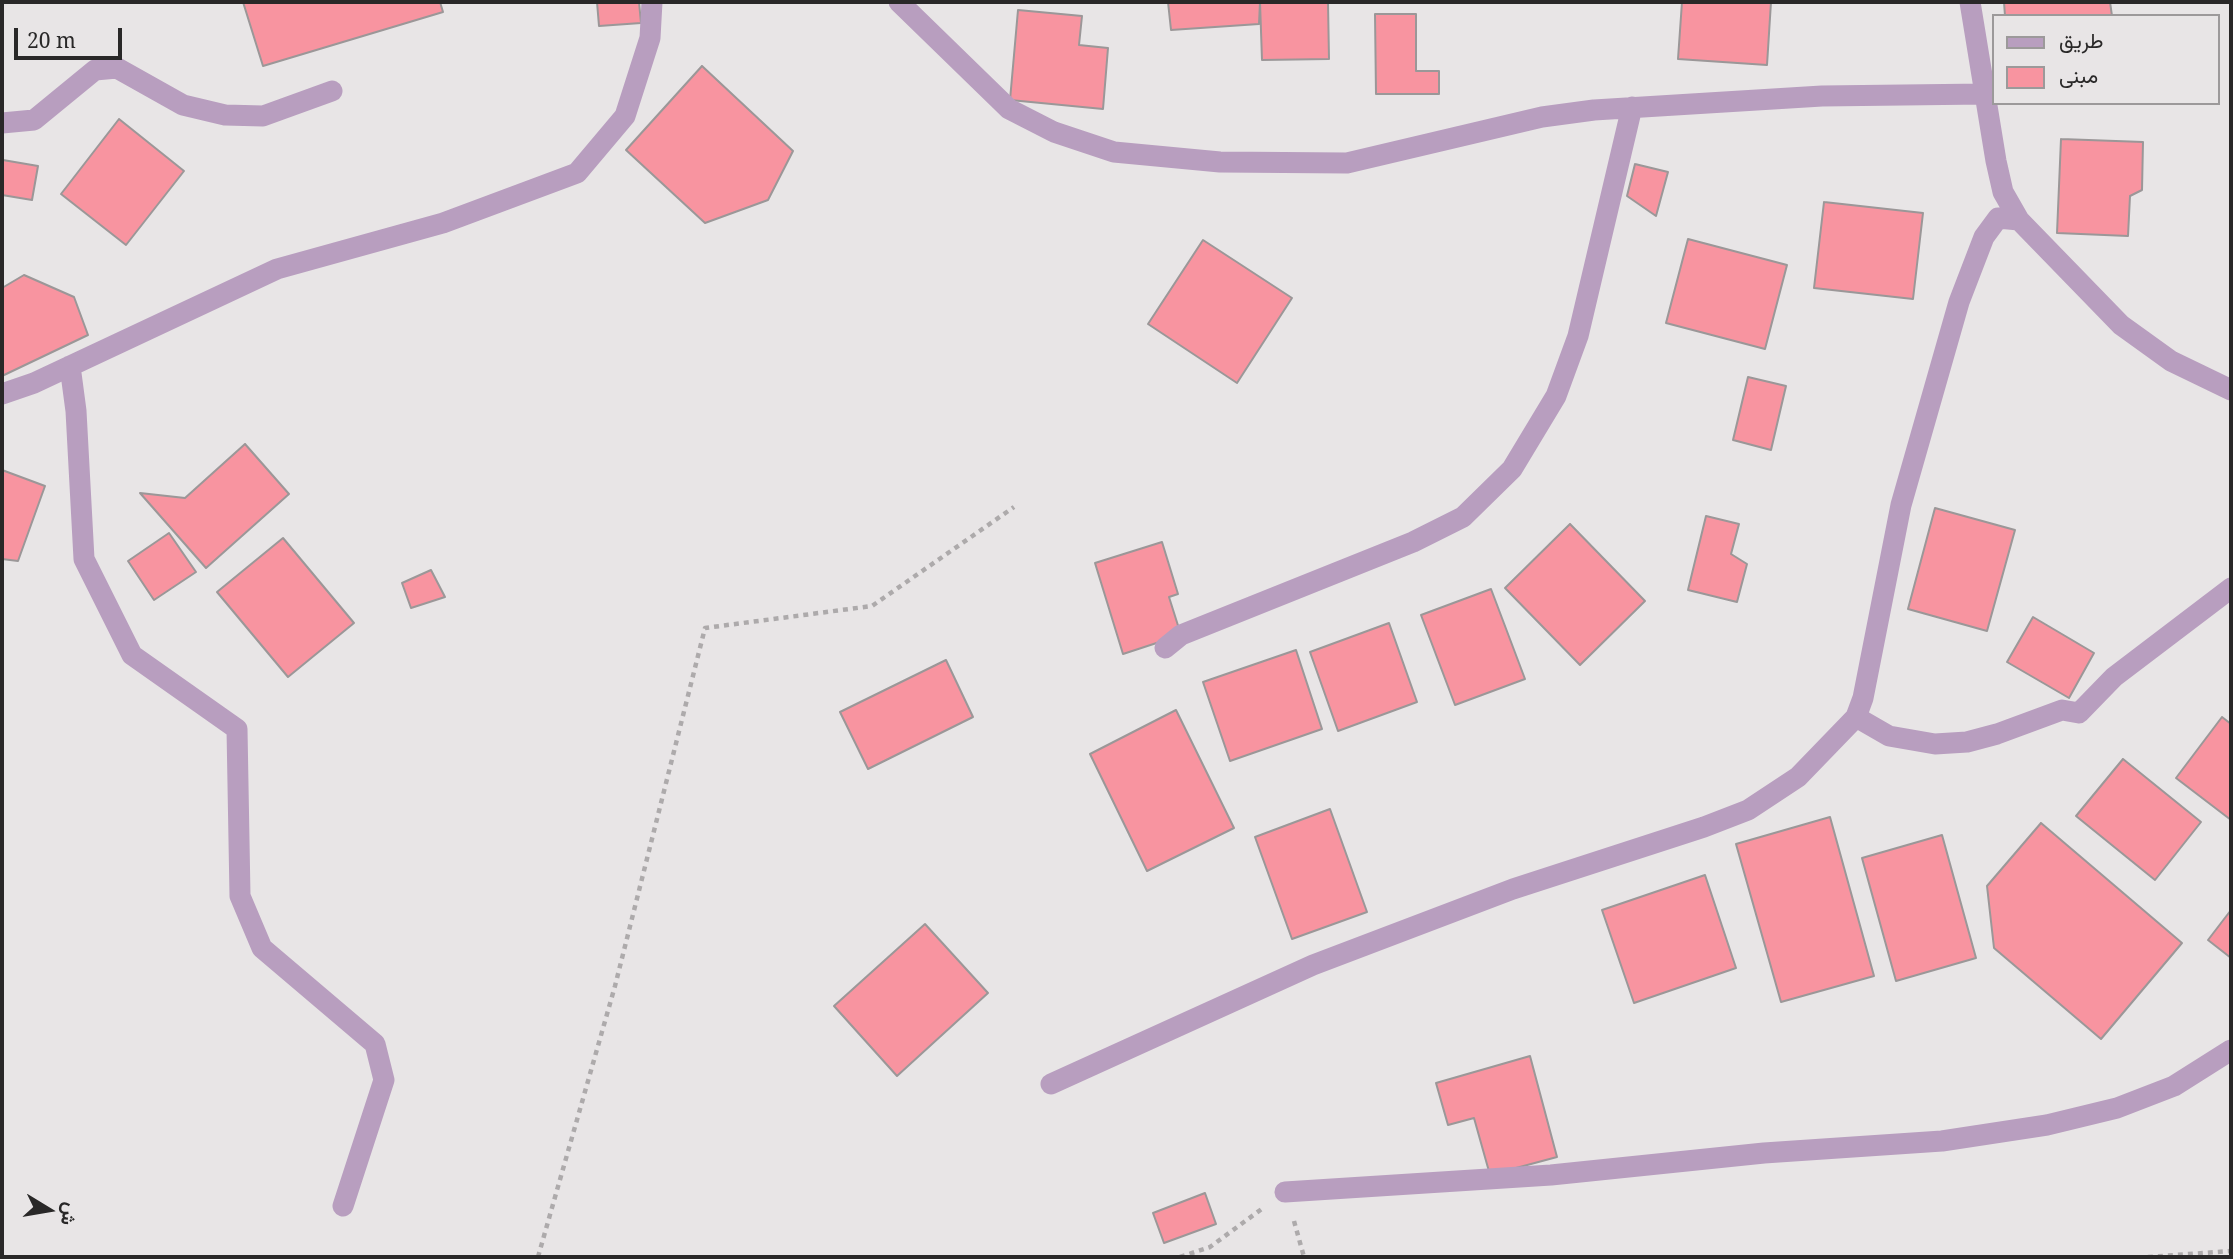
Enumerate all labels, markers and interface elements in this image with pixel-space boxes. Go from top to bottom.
scale bar [18,14,126,58]
legend [1992,14,2219,105]
text: 20 m [27,26,76,54]
text: طريق [2059,26,2104,54]
text: مبنى [2059,61,2098,89]
north arrow [14,1175,84,1245]
text: ش [55,1200,85,1228]

